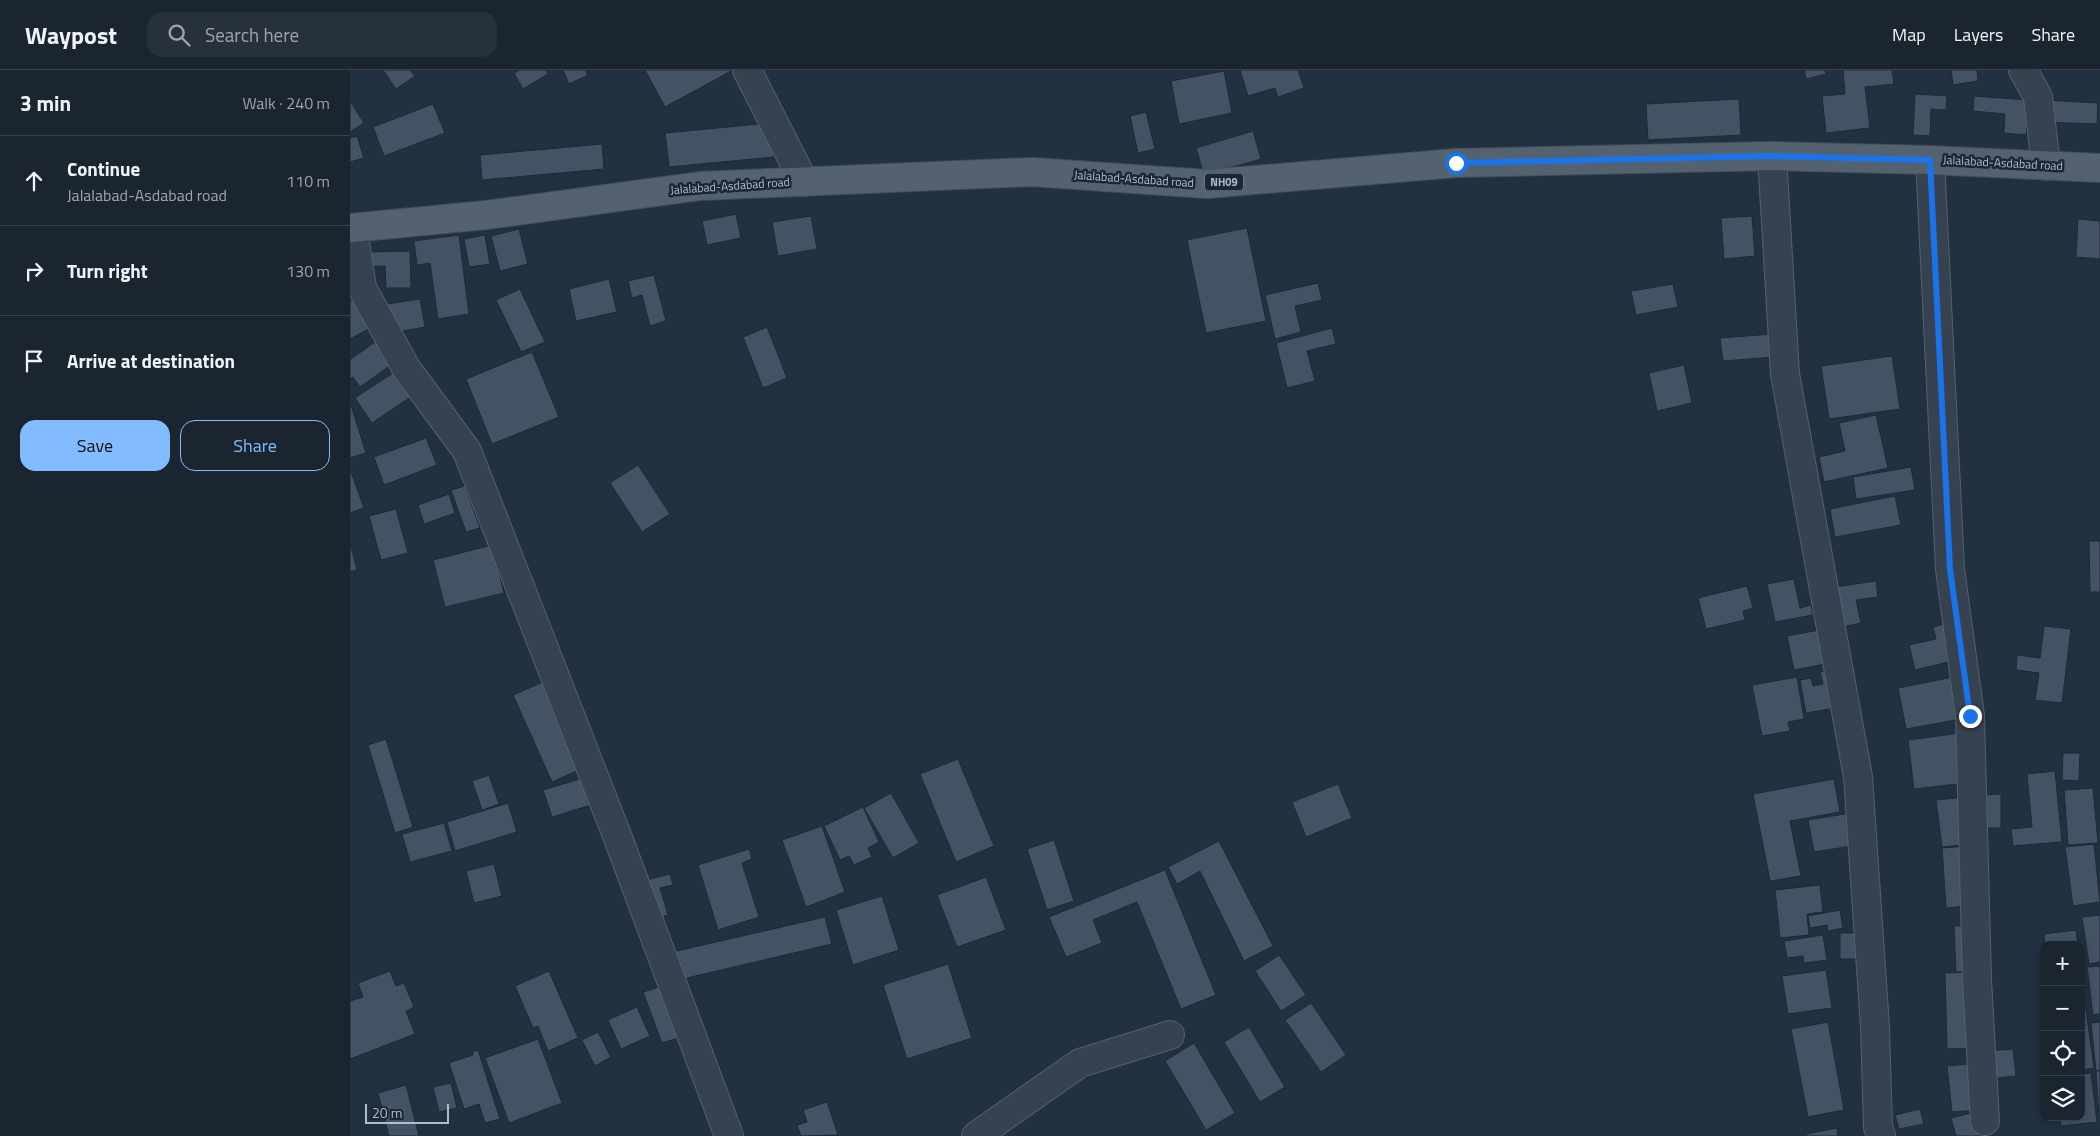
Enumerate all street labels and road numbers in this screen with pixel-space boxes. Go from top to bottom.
street label: Jalalabad-Asdabad road [1943,150,2063,175]
street label: Jalalabad-Asdabad road [1074,165,1195,192]
street label: Jalalabad-Asdabad road [669,172,790,199]
road number: NH09 [1205,174,1243,190]

